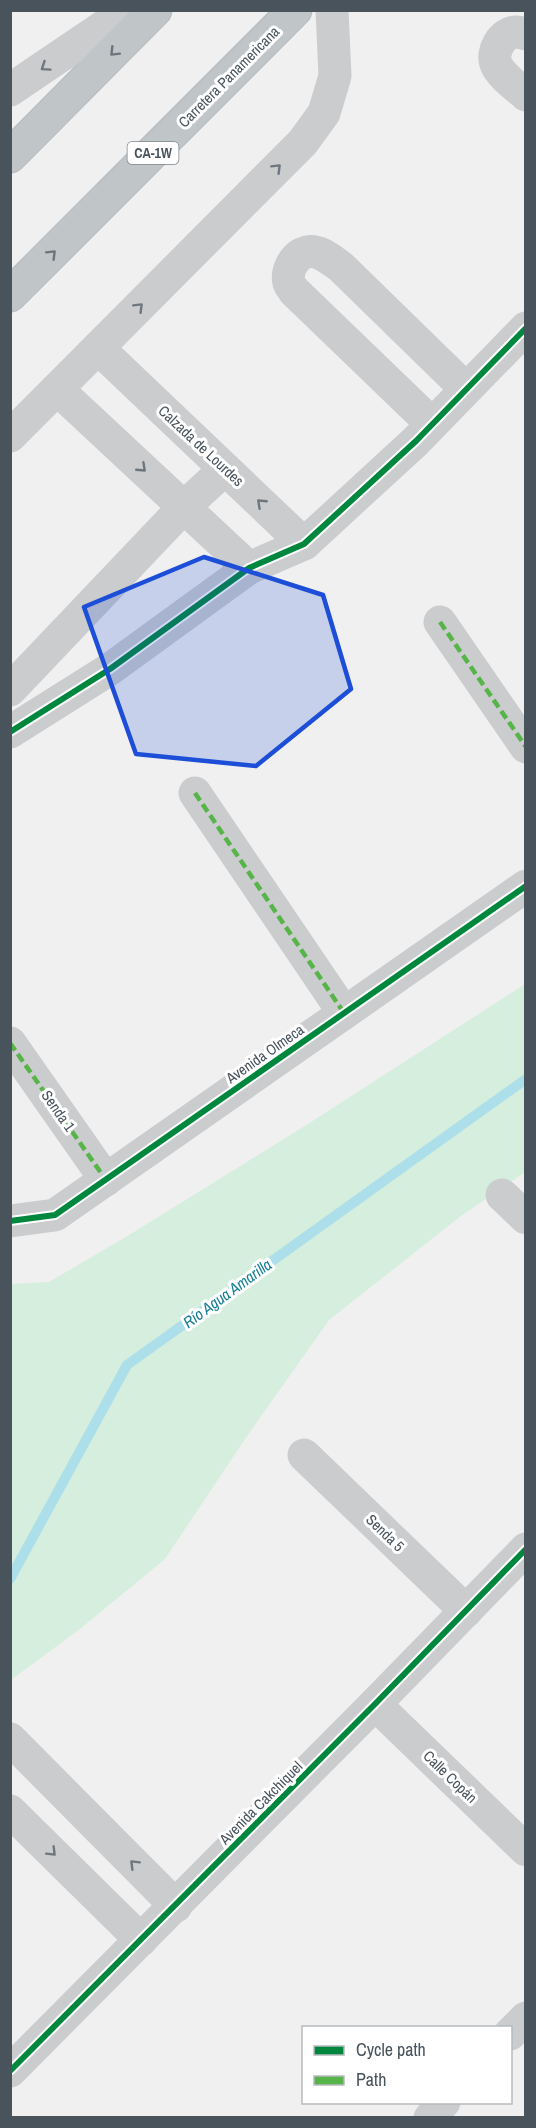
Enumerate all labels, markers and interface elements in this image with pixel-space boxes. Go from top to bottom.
street label: Carretera Panamericana [173,21,284,132]
one-way arrow [110,45,120,56]
one-way arrow [40,60,51,71]
road number: CA-1W [128,142,178,164]
one-way arrow [269,165,280,176]
one-way arrow [45,250,55,261]
one-way arrow [132,303,143,314]
street label: Calzada de Lourdes [154,400,249,491]
one-way arrow [135,460,146,471]
one-way arrow [257,500,268,511]
street label: Avenida Olmeca [221,1019,308,1089]
street label: Senda 1 [37,1086,80,1136]
water label: Río Agua Amarilla [178,1253,276,1333]
street label: Senda 5 [362,1509,409,1556]
street label: Calle Copán [419,1746,482,1808]
street label: Avenida Cakchiquel [214,1756,307,1850]
one-way arrow [45,1845,56,1856]
one-way arrow [131,1861,142,1872]
legend [302,2026,512,2104]
text: Cycle path [356,2037,426,2062]
text: Path [356,2067,386,2092]

